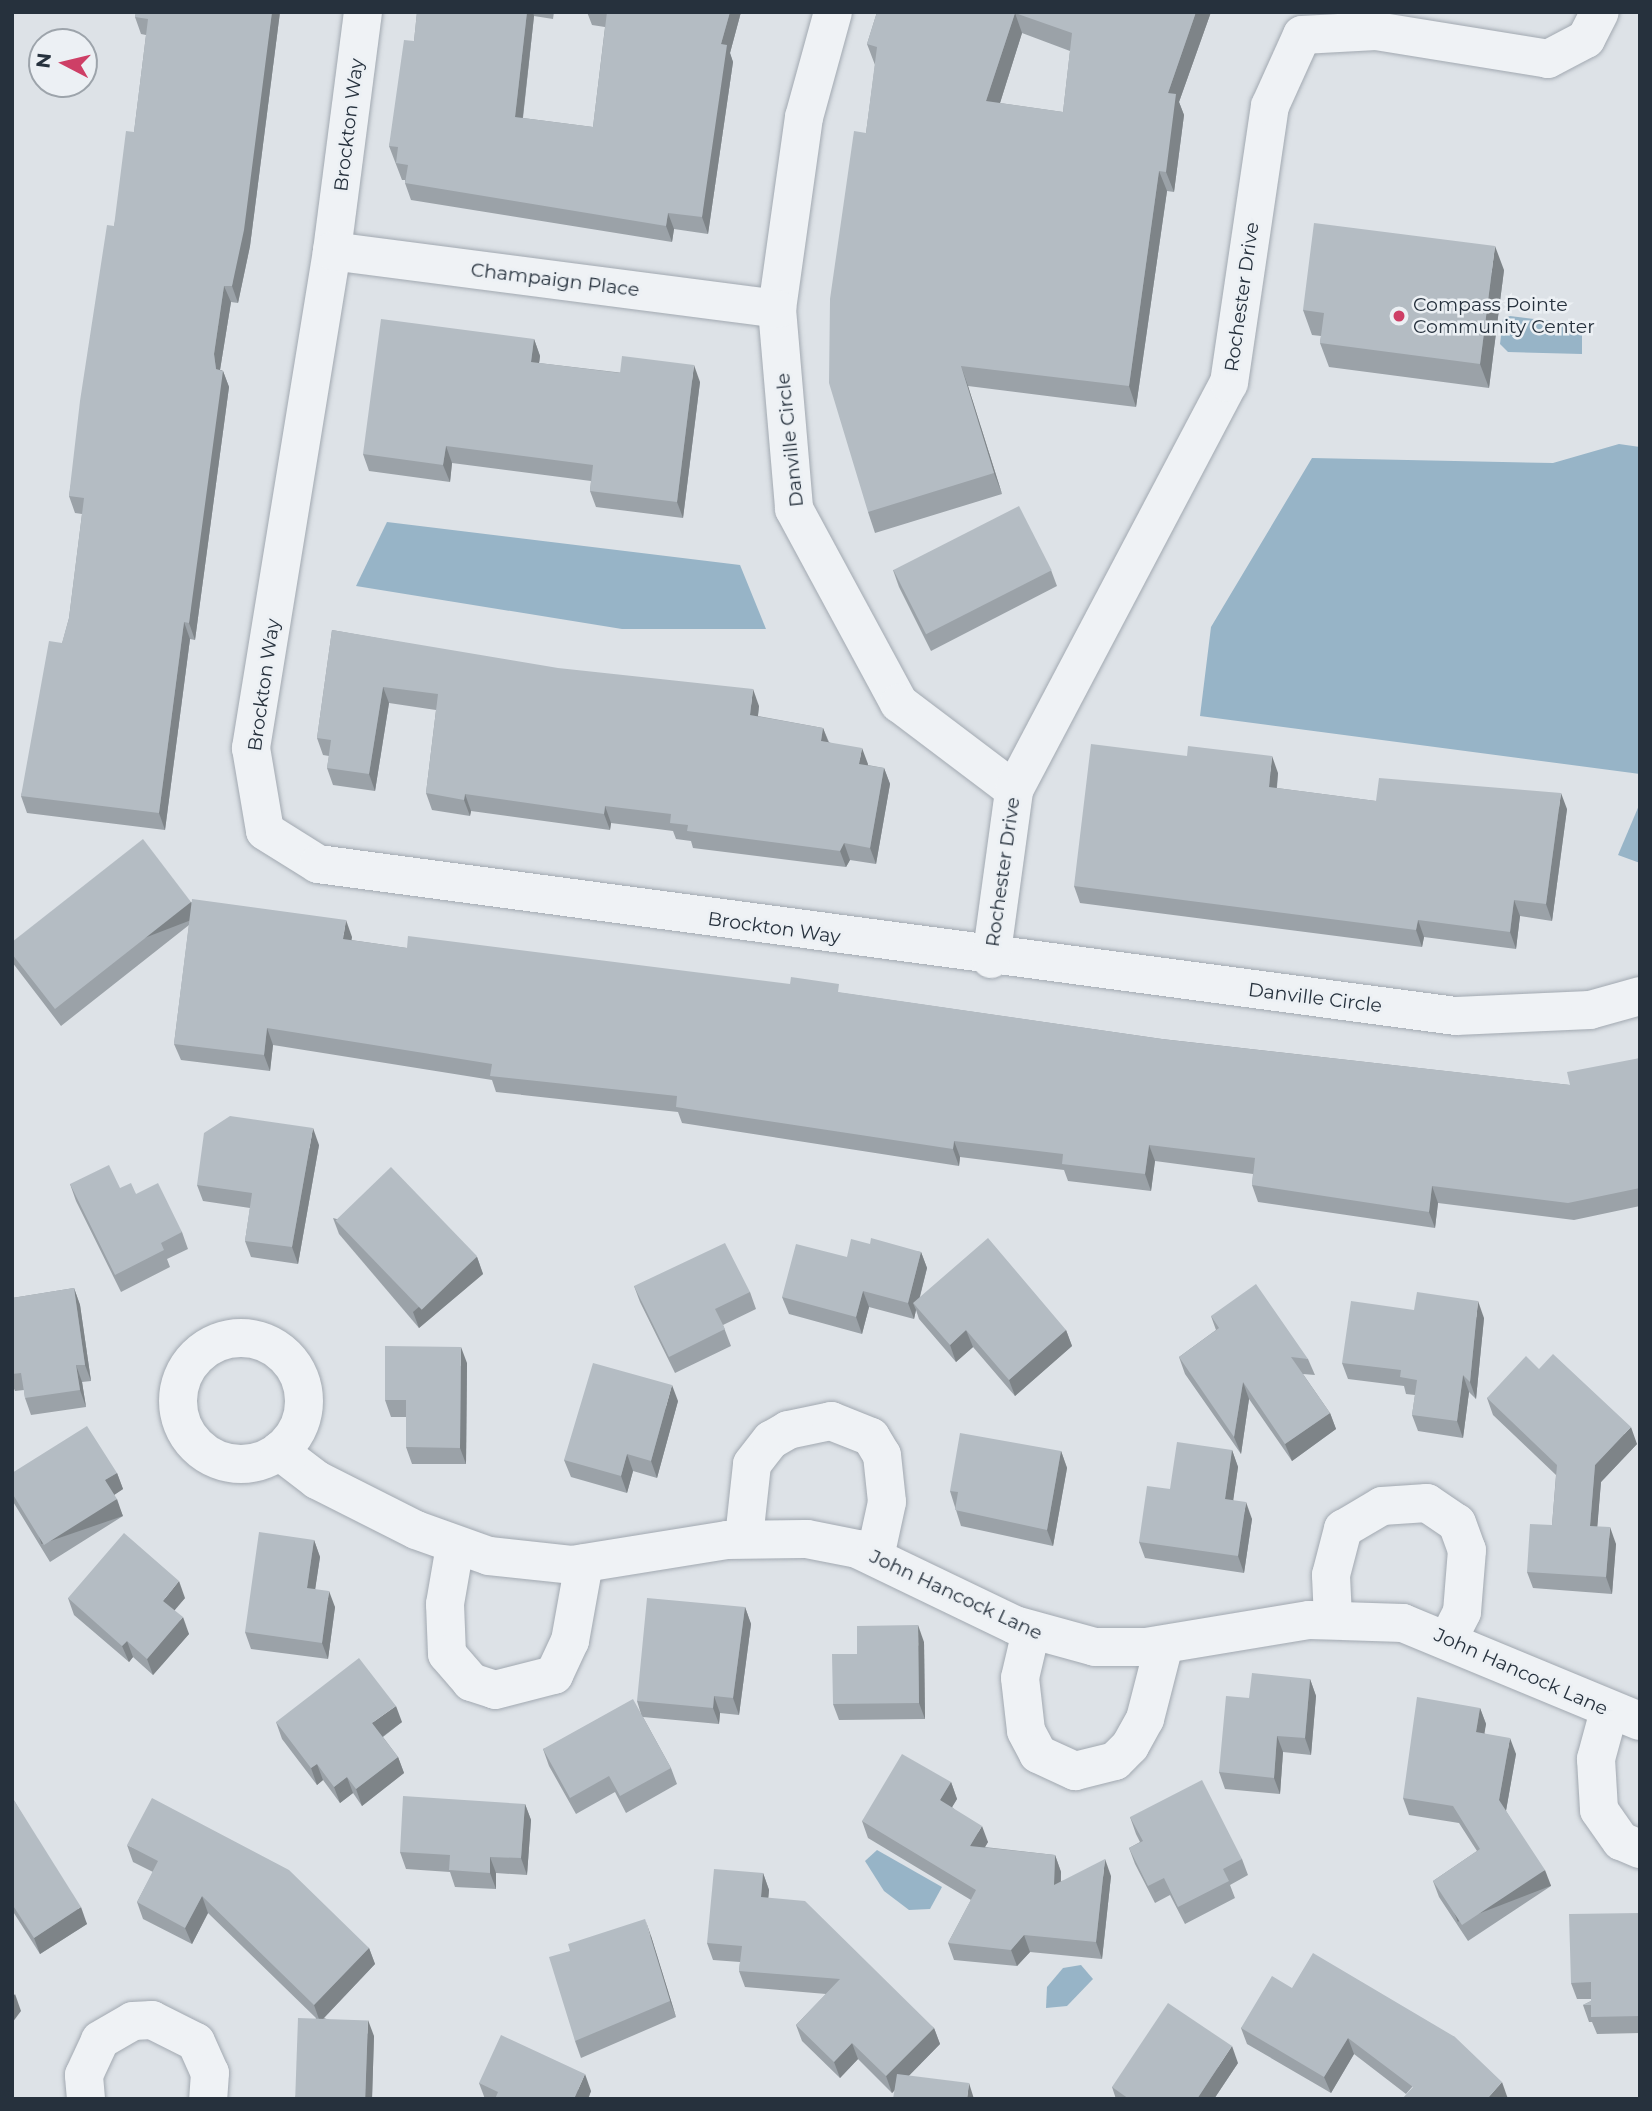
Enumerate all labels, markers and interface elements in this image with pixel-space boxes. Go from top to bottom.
north arrow [28,28,98,98]
text: N [31,52,56,70]
street label: Brockton Way [330,57,368,193]
street label: Rochester Drive [1220,221,1264,373]
street label: Champaign Place [469,258,641,302]
place label: Compass Pointe Community Center [1413,294,1595,338]
marker: Compass Pointe Community Center [1391,308,1407,324]
street label: Danville Circle [772,372,808,508]
street label: Brockton Way [243,617,285,753]
street label: Rochester Drive [981,796,1025,948]
street label: Brockton Way [706,907,842,949]
street label: Danville Circle [1247,978,1383,1018]
street label: John Hancock Lane [866,1545,1046,1645]
street label: John Hancock Lane [1431,1623,1611,1721]

